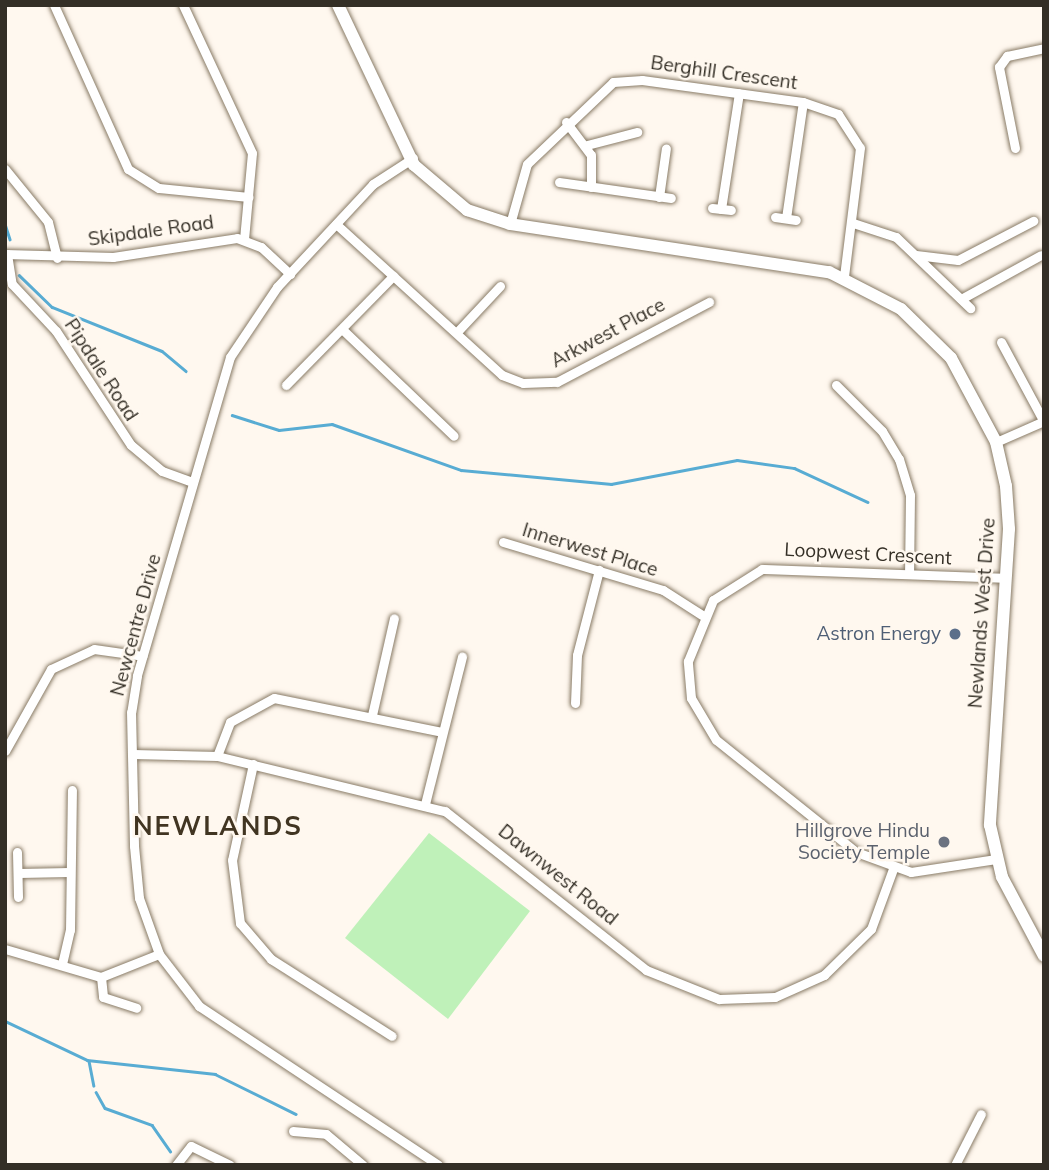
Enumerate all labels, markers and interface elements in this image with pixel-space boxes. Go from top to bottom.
street label: Berghill Crescent [649,51,799,95]
street label: Skipdale Road [87,211,215,251]
street label: Arkwest Place [547,293,669,373]
street label: Pipdale Road [59,315,143,425]
street label: Newlands West Drive [964,517,1000,709]
street label: Innerwest Place [519,519,661,581]
street label: Loopwest Crescent [784,538,952,570]
street label: Newcentre Drive [106,551,166,699]
place label: Astron Energy [816,623,941,645]
marker: Astron Energy [947,626,963,642]
district label: NEWLANDS [134,810,302,842]
street label: Dawnwest Road [494,820,622,930]
place label: Hillgrove Hindu Society Temple [795,820,930,864]
marker: Hillgrove Hindu Society Temple [936,834,952,850]

